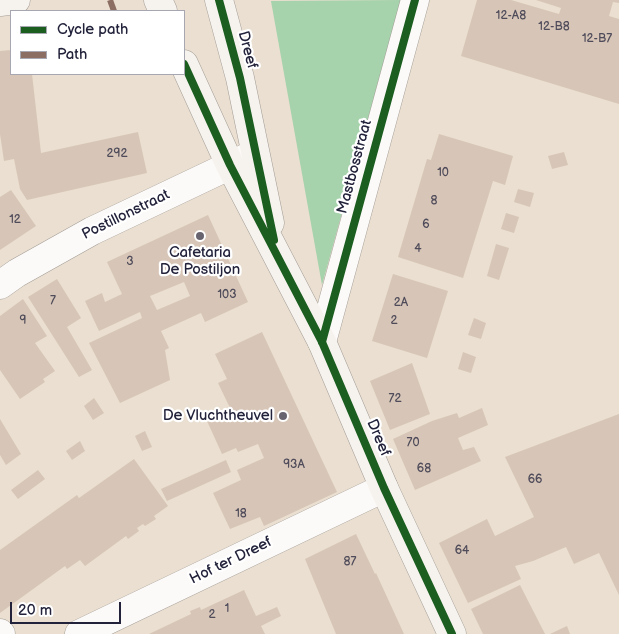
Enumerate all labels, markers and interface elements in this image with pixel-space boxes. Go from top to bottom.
house number: 12-A8 [496,9,526,23]
legend [10,10,185,75]
text: Cycle path [57,20,128,39]
house number: 12-B8 [538,20,570,34]
street label: Dreef [233,29,261,71]
house number: 12-B7 [582,32,612,46]
text: Path [57,45,87,64]
street label: Mastbosstraat [334,118,376,216]
house number: 292 [106,147,128,161]
house number: 10 [437,166,449,180]
street label: Postillonstraat [79,186,173,244]
house number: 8 [431,194,437,208]
house number: 12 [9,213,21,227]
house number: 6 [422,218,430,232]
marker: Cafetaria De Postiljon [194,230,206,242]
house number: 4 [414,242,422,256]
place label: Cafetaria De Postiljon [160,244,240,279]
house number: 3 [126,255,134,269]
house number: 103 [217,288,237,302]
house number: 7 [50,294,56,308]
house number: 2A [394,296,408,310]
house number: 9 [20,314,26,328]
house number: 2 [390,314,398,328]
house number: 72 [389,392,401,406]
place label: De Vluchtheuvel [163,407,273,425]
marker: De Vluchtheuvel [277,410,289,422]
street label: Dreef [362,417,394,459]
house number: 70 [407,436,419,450]
house number: 93A [283,458,305,472]
house number: 68 [417,462,431,476]
house number: 66 [528,473,542,487]
house number: 18 [235,507,247,521]
street label: Hof ter Dreef [187,533,275,589]
house number: 64 [455,544,469,558]
house number: 87 [344,555,356,569]
scale bar [12,592,124,624]
text: 20 m [18,601,52,620]
house number: 1 [225,602,229,616]
house number: 2 [208,608,216,622]

